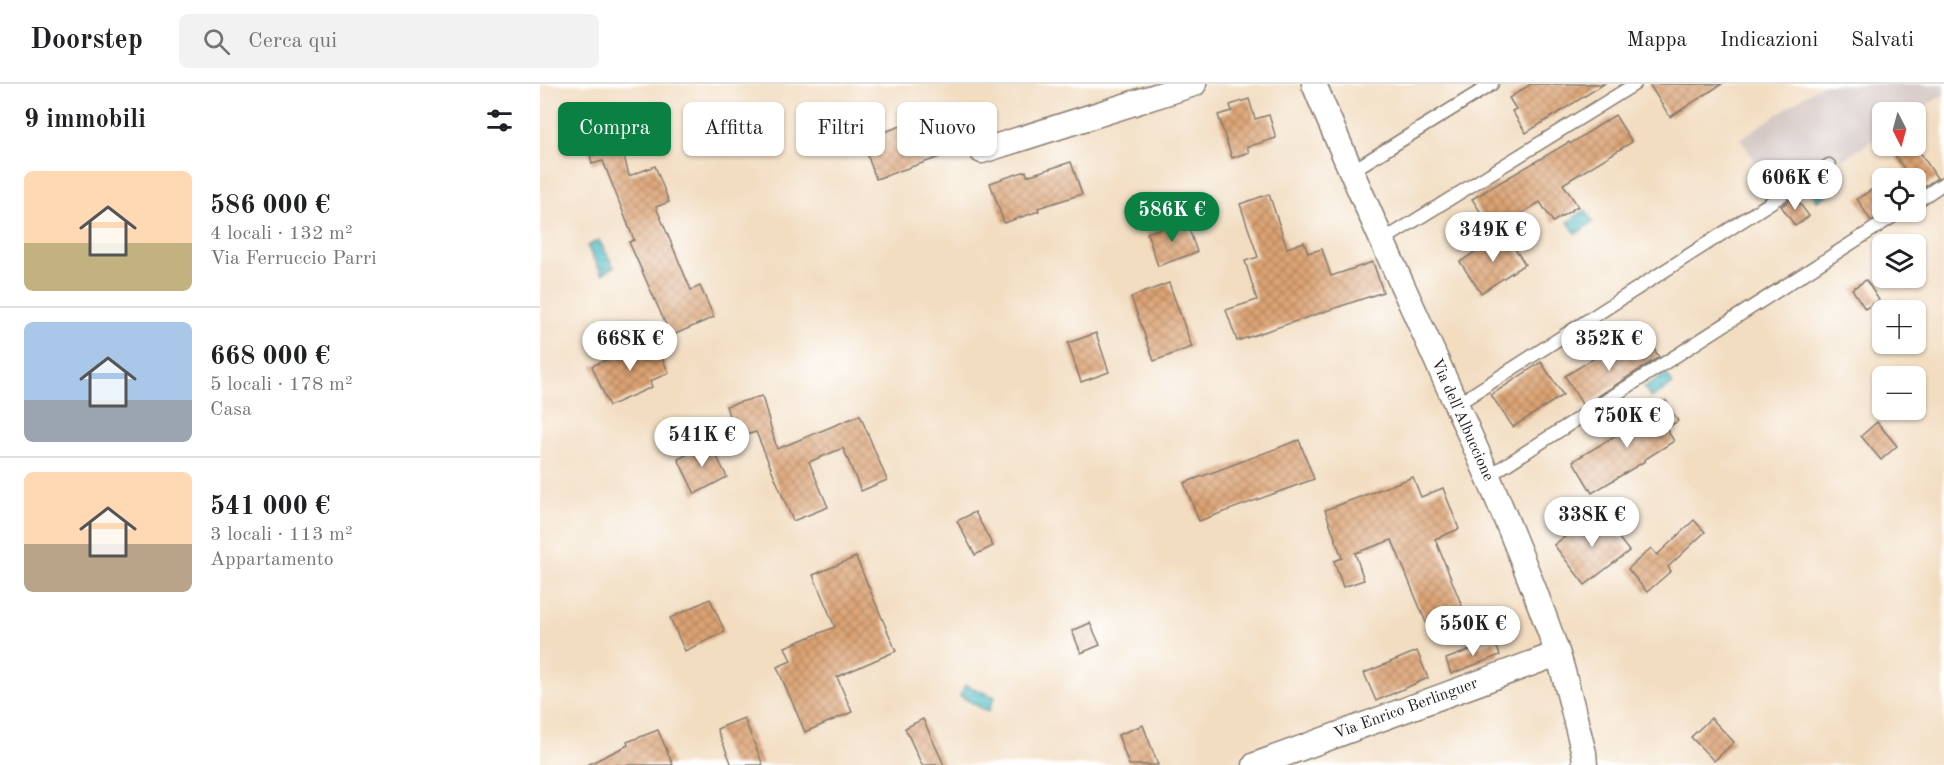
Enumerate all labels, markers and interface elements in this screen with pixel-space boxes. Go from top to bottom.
search box [179,14,599,68]
icon: search [200,25,233,58]
text: Doorstep [30,27,143,55]
text: Cerca qui [248,30,337,52]
text: Mappa [1627,30,1687,51]
text: Indicazioni [1720,30,1818,51]
text: Salvati [1851,30,1914,51]
chip: Compra [558,102,671,156]
chip: Affitta [683,102,784,156]
chip: Filtri [796,102,885,156]
chip: Nuovo [897,102,997,156]
north arrow [1872,102,1926,156]
map controls [1872,102,1926,420]
icon: filters [483,104,516,137]
text: 9 immobili [24,107,146,133]
pin: 606K € [1746,160,1844,211]
button: locate [1872,168,1926,222]
text: 606K € [1761,169,1829,189]
pin: 586K € [1123,192,1221,243]
text: 586 000 € [210,193,330,219]
icon: home [72,195,144,267]
text: 586K € [1138,201,1206,221]
pin: 349K € [1444,212,1542,263]
text: 349K € [1459,221,1527,241]
text: 4 locali · 132 m² [210,224,353,244]
button: layers [1872,234,1926,288]
text: Via Ferruccio Parri [210,249,377,269]
button: + [1872,300,1926,354]
pin: 668K € [581,321,679,372]
pin: 352K € [1560,321,1658,372]
text: 668K € [596,330,664,350]
text: 352K € [1575,330,1643,350]
text: 668 000 € [210,344,330,370]
icon: home [72,346,144,418]
street label: Via dell'Albuccione [1428,356,1496,484]
button: − [1872,366,1926,420]
text: 5 locali · 178 m² [210,375,353,395]
pin: 750K € [1578,398,1676,449]
text: Casa [210,400,252,420]
text: 750K € [1593,407,1661,427]
pin: 541K € [653,417,751,468]
text: 541K € [668,426,736,446]
text: 541 000 € [210,494,330,520]
icon: home [72,496,144,568]
pin: 338K € [1543,497,1641,548]
text: 338K € [1558,506,1626,526]
text: 3 locali · 113 m² [210,525,353,545]
text: Appartamento [210,550,334,570]
pin: 550K € [1424,606,1522,657]
text: 550K € [1439,615,1507,635]
street label: Via Enrico Berlinguer [1332,675,1480,742]

